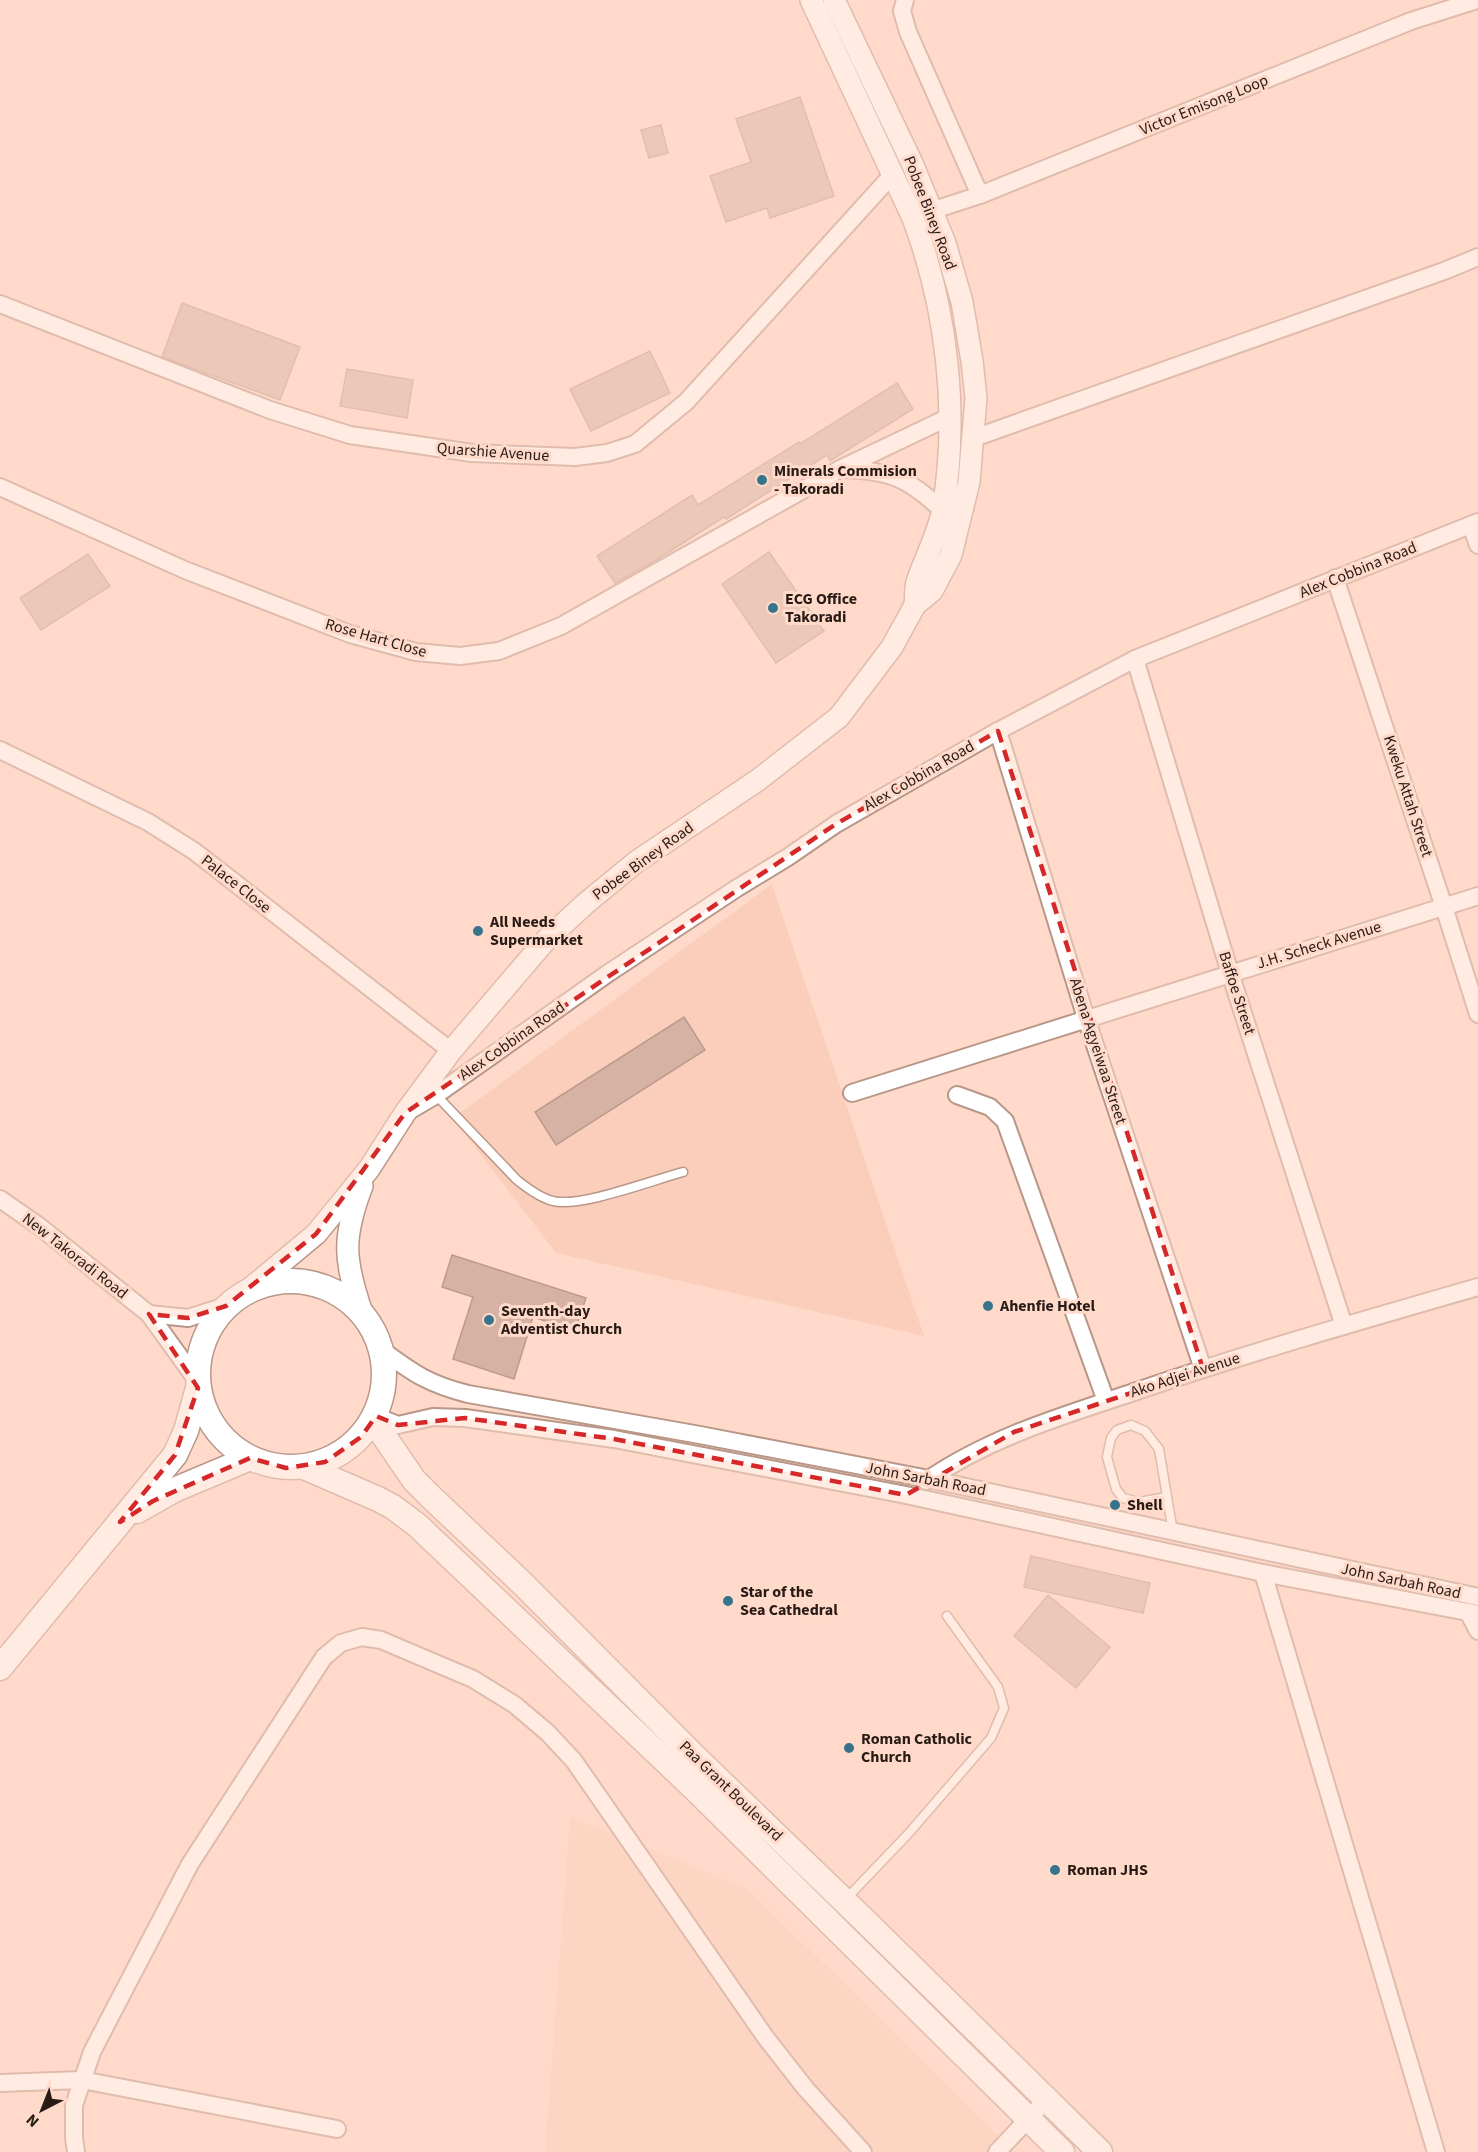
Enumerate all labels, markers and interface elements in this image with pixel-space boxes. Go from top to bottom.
street label: Victor Emisong Loop [1136,69,1272,141]
street label: Pobee Biney Road [898,153,962,273]
street label: Quarshie Avenue [436,437,550,467]
place label: Minerals Commision - Takoradi [774,460,917,500]
marker: Minerals Commision - Takoradi [755,473,769,487]
street label: Alex Cobbina Road [1296,536,1420,604]
place label: ECG Office Takoradi [785,588,857,628]
marker: ECG Office Takoradi [766,601,780,615]
street label: Rose Hart Close [323,613,429,663]
street label: Kweku Attah Street [1378,732,1438,860]
street label: Alex Cobbina Road [859,735,979,817]
street label: Pobee Biney Road [588,817,698,905]
street label: Palace Close [196,850,276,918]
place label: All Needs Supermarket [489,911,583,951]
street label: J.H. Scheck Avenue [1254,916,1384,974]
marker: All Needs Supermarket [471,924,485,938]
street label: Baffoe Street [1213,948,1261,1038]
street label: Abena Agyeiwaa Street [1064,975,1132,1127]
street label: Alex Cobbina Road [455,996,569,1086]
street label: New Takoradi Road [18,1208,132,1304]
place label: Ahenfie Hotel [999,1295,1095,1317]
marker: Ahenfie Hotel [981,1299,995,1313]
place label: Seventh-day Adventist Church [500,1300,622,1340]
marker: Seventh-day Adventist Church [482,1313,496,1327]
street label: Ako Adjei Avenue [1127,1347,1243,1403]
street label: John Sarbah Road [864,1457,988,1501]
place label: Shell [1127,1494,1163,1516]
marker: Shell [1108,1498,1122,1512]
street label: John Sarbah Road [1339,1558,1463,1604]
place label: Star of the Sea Cathedral [740,1581,838,1621]
marker: Star of the Sea Cathedral [721,1594,735,1608]
place label: Roman Catholic Church [861,1728,973,1768]
street label: Paa Grant Boulevard [674,1736,788,1846]
marker: Roman Catholic Church [842,1741,856,1755]
place label: Roman JHS [1067,1859,1148,1881]
marker: Roman JHS [1048,1863,1062,1877]
north arrow [12,2080,72,2140]
text: N [21,2109,44,2132]

